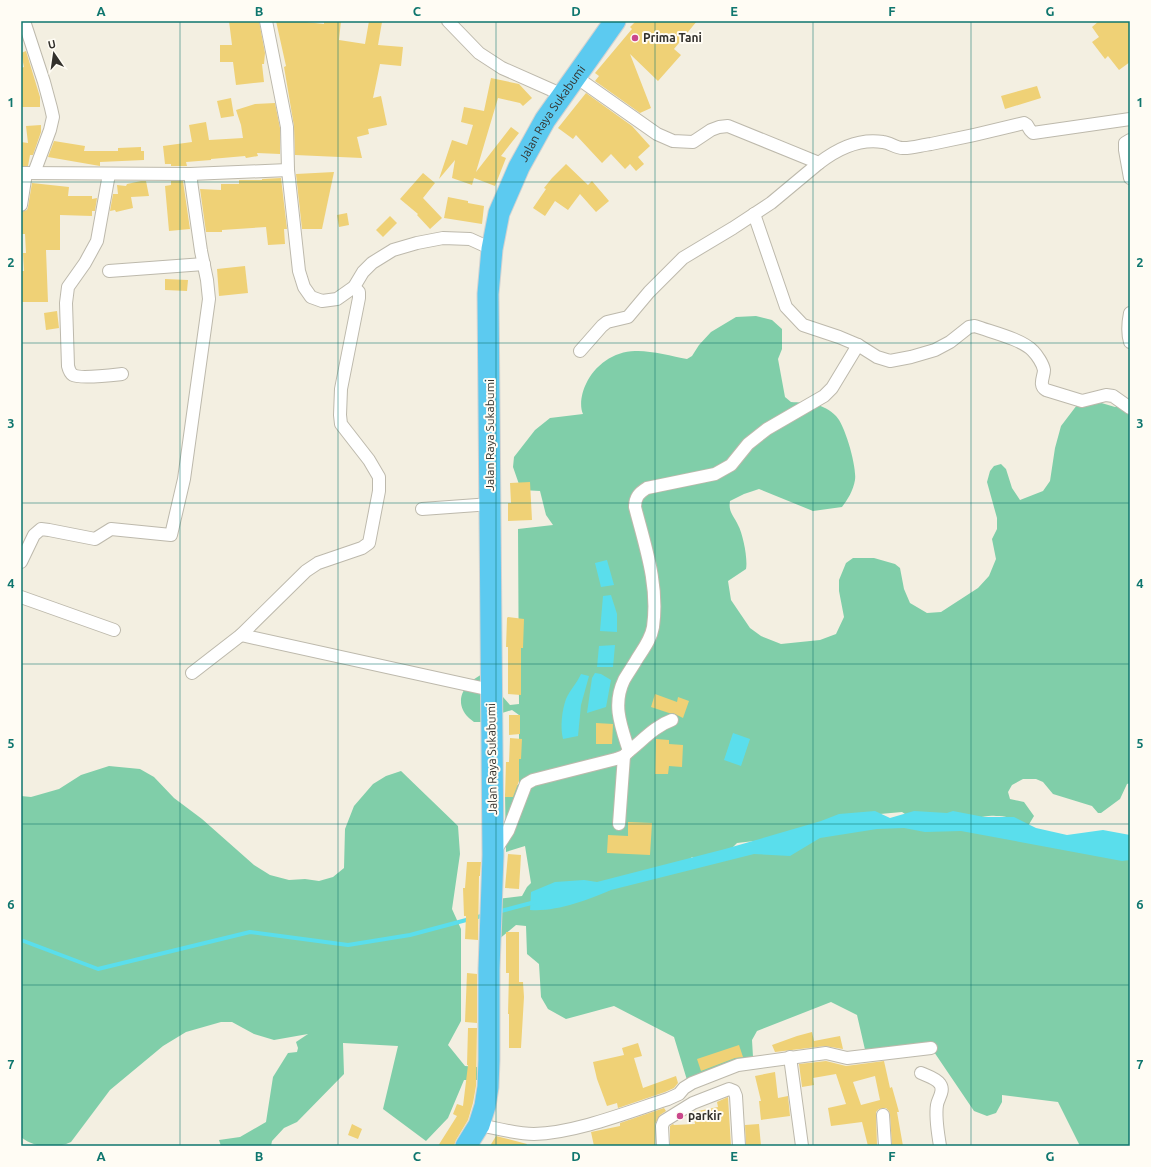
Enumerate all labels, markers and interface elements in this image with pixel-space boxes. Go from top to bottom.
text: A [96,4,106,18]
text: B [255,4,264,18]
text: C [413,4,422,18]
text: D [571,4,581,18]
text: E [730,4,738,18]
text: F [888,4,896,18]
text: G [1046,4,1055,18]
place label: Prima Tani [643,31,702,44]
marker: Prima Tani [630,33,640,43]
north arrow [34,34,74,74]
text: U [47,38,57,51]
street label: Jalan Raya Sukabumi [516,63,588,164]
text: 1 [7,95,15,109]
text: 1 [1136,95,1144,109]
text: 2 [7,255,15,269]
text: 2 [1136,255,1144,269]
street label: Jalan Raya Sukabumi [483,379,496,491]
text: 3 [7,416,15,430]
text: 3 [1136,416,1144,430]
text: 4 [7,576,15,590]
text: 4 [1136,576,1144,590]
street label: Jalan Raya Sukabumi [484,703,499,815]
text: 5 [7,736,15,750]
text: 5 [1136,736,1144,750]
text: 6 [7,897,15,911]
text: 6 [1136,897,1144,911]
text: 7 [7,1057,15,1071]
text: 7 [1136,1057,1144,1071]
place label: parkir [688,1109,722,1122]
marker: parkir [675,1111,685,1121]
text: A [96,1149,106,1163]
text: B [255,1149,264,1163]
text: C [413,1149,422,1163]
text: D [571,1149,581,1163]
text: E [730,1149,738,1163]
text: F [888,1149,896,1163]
text: G [1046,1149,1055,1163]

